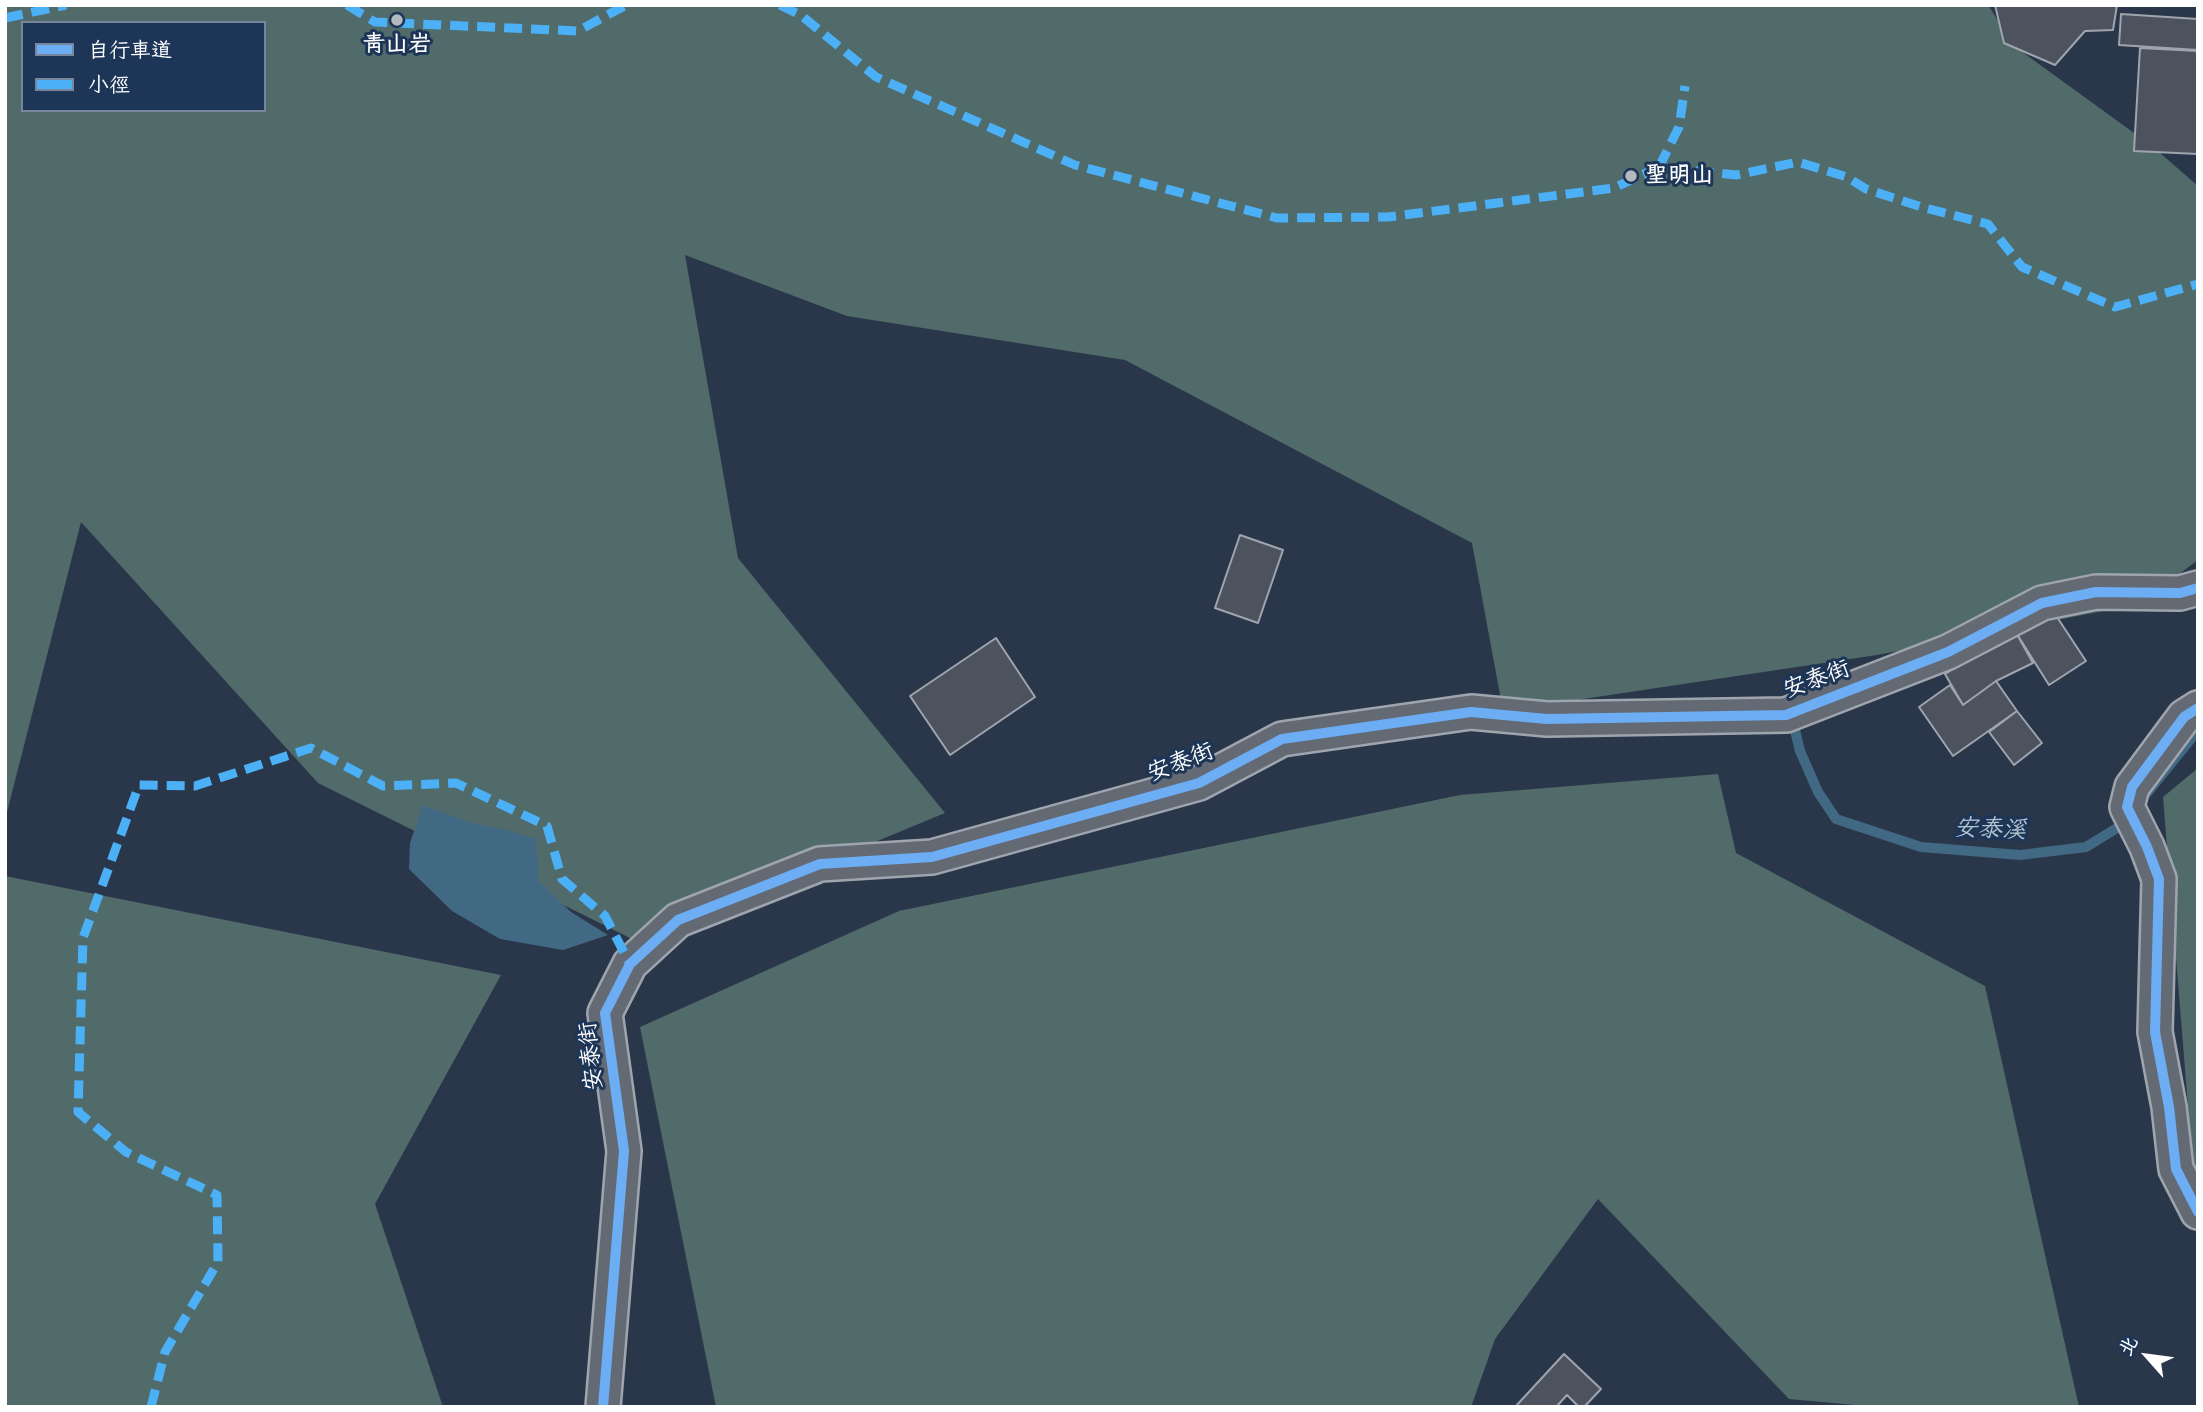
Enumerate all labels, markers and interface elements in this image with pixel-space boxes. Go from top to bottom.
marker: 青山岩 [389,12,405,28]
legend [21,21,266,112]
text: 自行車道 [88,31,172,69]
place label: 青山岩 [363,31,431,59]
text: 小徑 [88,66,130,104]
place label: 聖明山 [1645,162,1714,190]
marker: 聖明山 [1623,168,1639,184]
street label: 安泰街 [1780,655,1854,705]
street label: 安泰街 [1144,738,1218,788]
water label: 安泰溪 [1954,814,2026,846]
street label: 安泰街 [575,1020,609,1092]
north arrow [2112,1321,2182,1391]
text: 北 [2109,1330,2147,1362]

